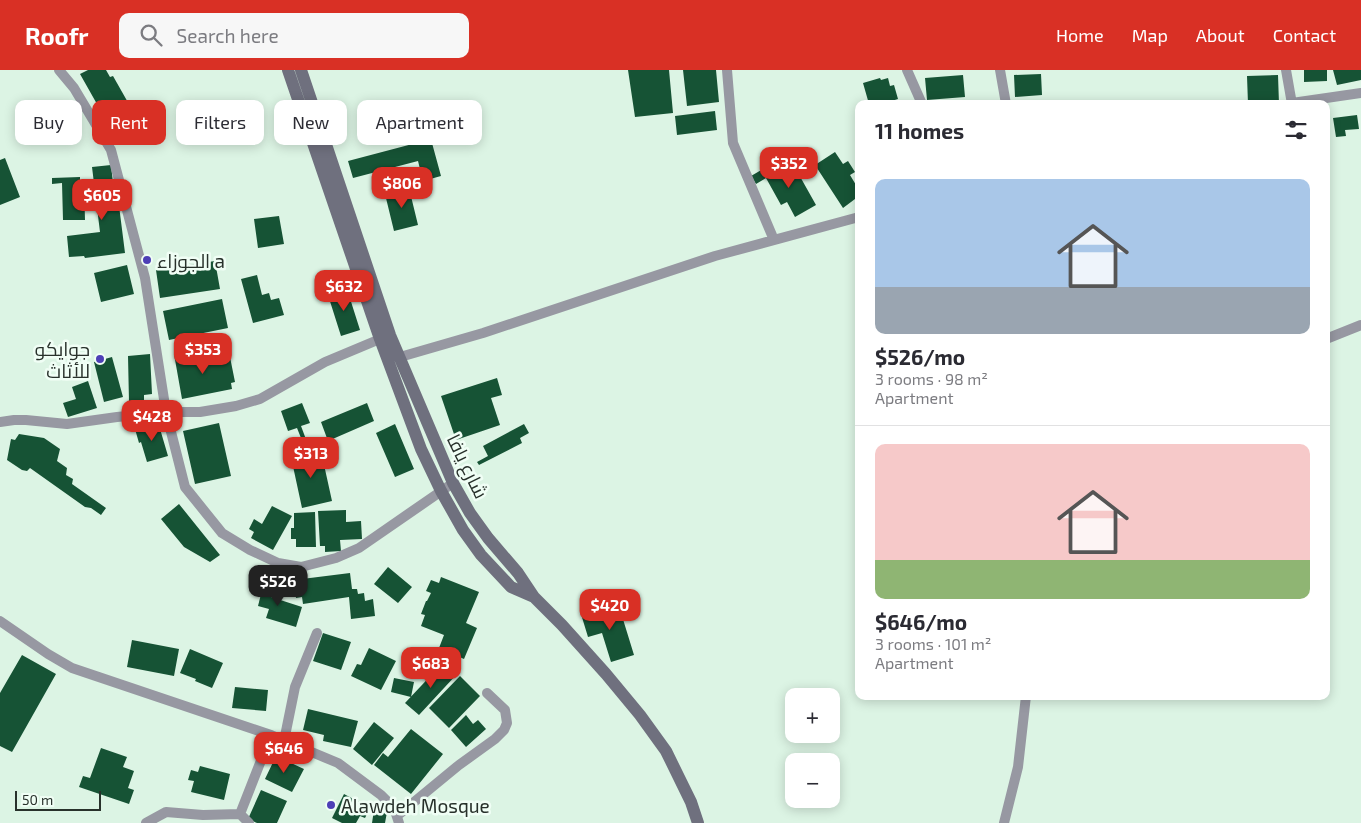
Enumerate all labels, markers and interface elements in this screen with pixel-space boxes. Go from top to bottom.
search box [119,13,469,58]
text: Roofr [25,21,89,50]
icon: search [137,21,165,49]
text: Search here [177,24,279,47]
text: Home [1056,24,1104,46]
text: Map [1132,24,1168,46]
text: About [1196,24,1245,46]
text: Contact [1273,24,1336,46]
chip: Buy [15,100,82,145]
chip: Rent [92,100,166,145]
chip: Filters [176,100,264,145]
chip: New [274,100,347,145]
chip: Apartment [357,100,482,145]
icon: filters [1282,116,1310,144]
text: 11 homes [875,118,964,143]
pin: $352 [759,146,819,189]
text: $352 [771,153,807,172]
pin: $806 [372,166,432,209]
text: $806 [383,173,421,192]
pin: $605 [72,178,132,221]
text: $605 [83,185,121,204]
icon: home [1048,211,1138,301]
place label: الجوزاء a [157,249,225,273]
marker: الجوزاء a [141,254,153,266]
pin: $632 [314,270,374,312]
text: $632 [325,276,363,295]
pin: $353 [173,332,233,375]
place label: جوايكو للأثاث [35,337,90,382]
text: $353 [185,339,221,358]
text: $526/mo [875,344,965,369]
marker: جوايكو للأثاث [94,353,106,365]
text: 3 rooms · 98 m² [875,369,988,388]
text: Apartment [875,388,954,407]
pin: $428 [122,400,182,442]
text: $428 [133,406,171,425]
street label: شارع يافا [440,430,493,503]
pin: $313 [281,436,341,479]
text: $313 [294,443,328,462]
icon: home [1048,477,1138,567]
pin: $526 [248,564,308,607]
text: $526 [260,571,296,590]
pin: $420 [580,588,640,631]
text: $420 [591,595,629,614]
text: $646/mo [875,609,967,634]
text: 3 rooms · 101 m² [875,634,992,653]
pin: $683 [401,646,461,689]
text: $683 [412,653,450,672]
text: Apartment [875,653,954,672]
map controls [785,688,840,808]
button: + [785,688,840,743]
pin: $646 [254,732,314,774]
text: $646 [265,738,303,757]
button: − [785,753,840,808]
scale bar [15,788,101,811]
text: 50 m [22,791,53,808]
place label: Alawdeh Mosque [341,794,490,817]
marker: Alawdeh Mosque [325,799,337,811]

